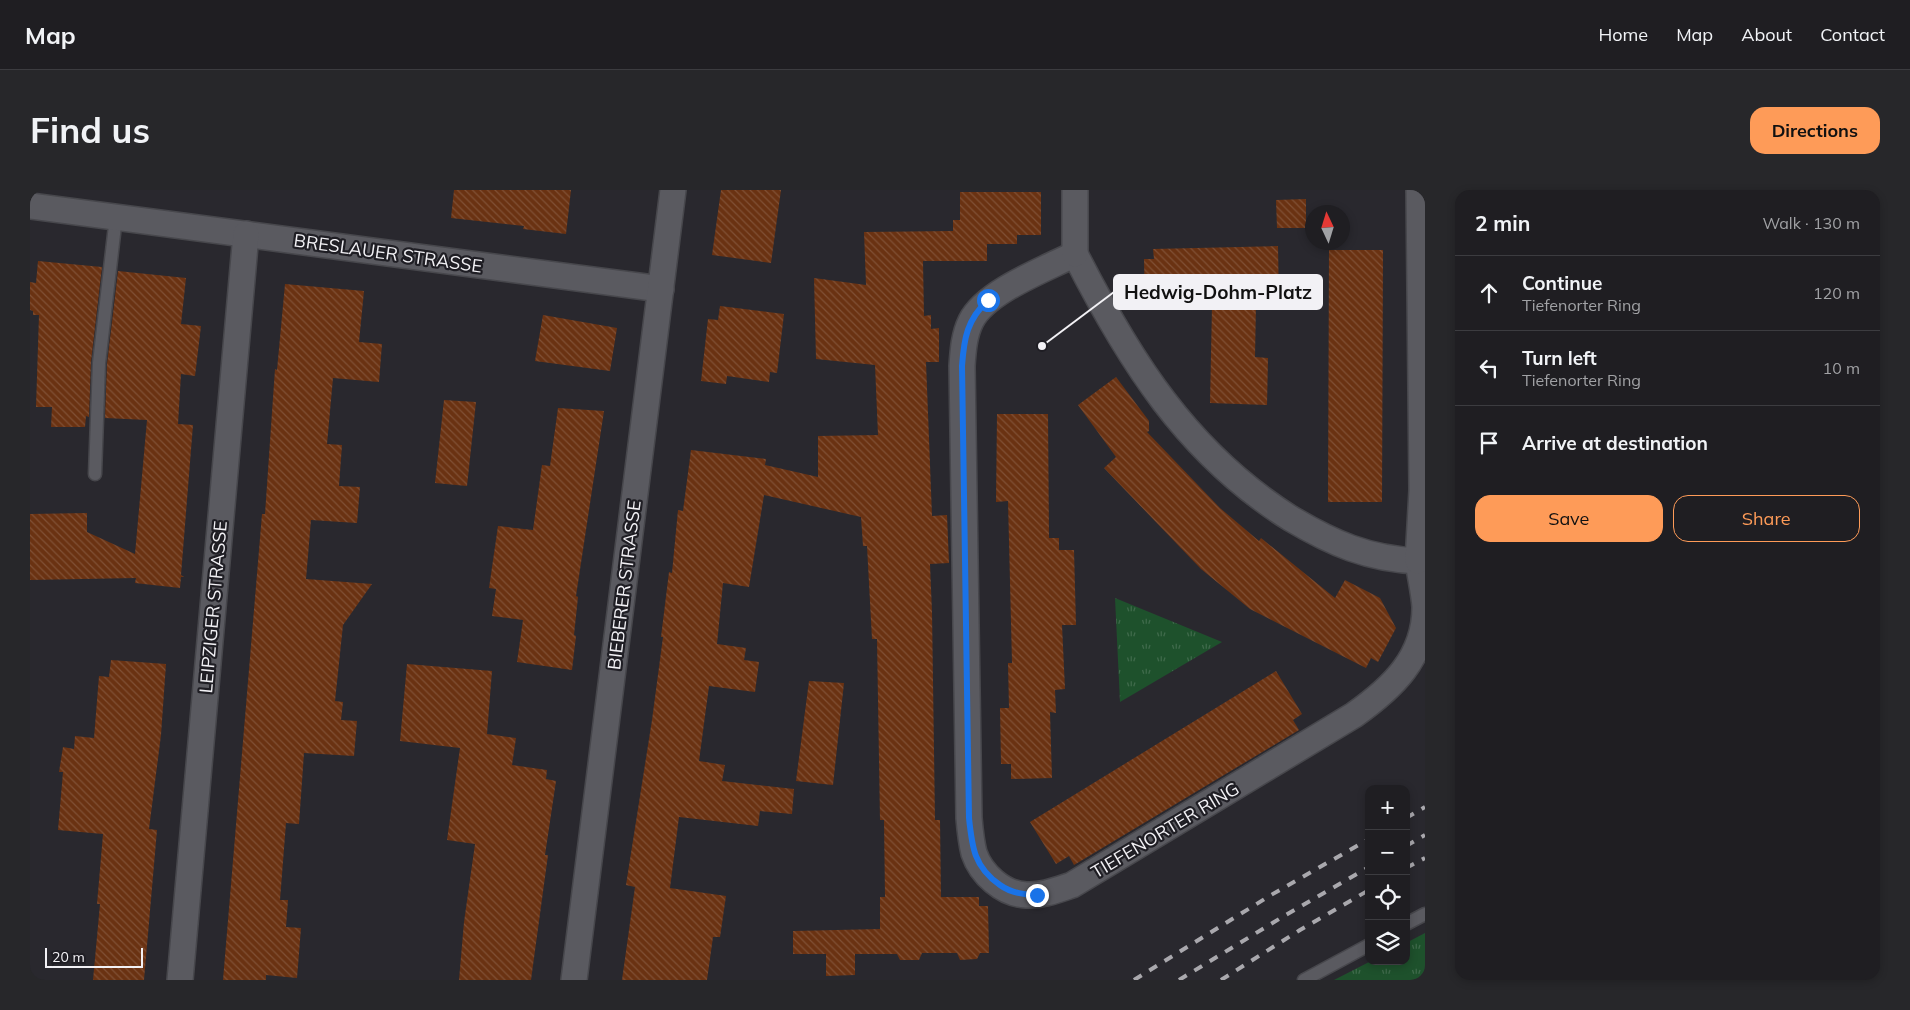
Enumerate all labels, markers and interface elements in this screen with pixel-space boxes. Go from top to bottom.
text: Map [25,20,76,50]
text: Home [1598,23,1648,46]
text: Map [1676,23,1713,46]
text: About [1741,23,1792,46]
text: Contact [1820,23,1885,46]
button: Directions [1750,107,1880,154]
text: Find us [30,108,150,152]
north arrow [1305,205,1350,250]
text: 2 min [1475,210,1530,236]
text: Walk · 130 m [1762,213,1860,233]
street label: BRESLAUER STRASSE [292,228,484,278]
text: Continue [1522,271,1602,295]
callout: Hedwig-Dohm-Platz [1114,275,1322,309]
icon: ahead [1475,279,1503,307]
text: Hedwig-Dohm-Platz [1124,280,1312,304]
text: 120 m [1813,283,1860,303]
route start [977,289,1000,312]
text: Tiefenorter Ring [1522,295,1641,315]
text: Turn left [1522,346,1597,370]
icon: left [1475,354,1503,382]
text: 10 m [1823,358,1860,378]
text: Tiefenorter Ring [1522,370,1641,390]
icon: arrive [1475,429,1503,457]
text: Arrive at destination [1522,431,1708,455]
button: Save [1475,495,1663,542]
button: Share [1673,495,1860,542]
street label: BIEBERER STRASSE [602,499,646,671]
street label: LEIPZIGER STRASSE [194,520,232,694]
street label: TIEFENORTER RING [1087,777,1243,883]
map controls [1365,785,1410,965]
button: + [1365,785,1410,830]
button: − [1365,830,1410,875]
button: locate [1365,875,1410,920]
route end [1026,884,1049,907]
button: layers [1365,920,1410,965]
scale bar [45,945,142,968]
text: 20 m [52,948,85,966]

